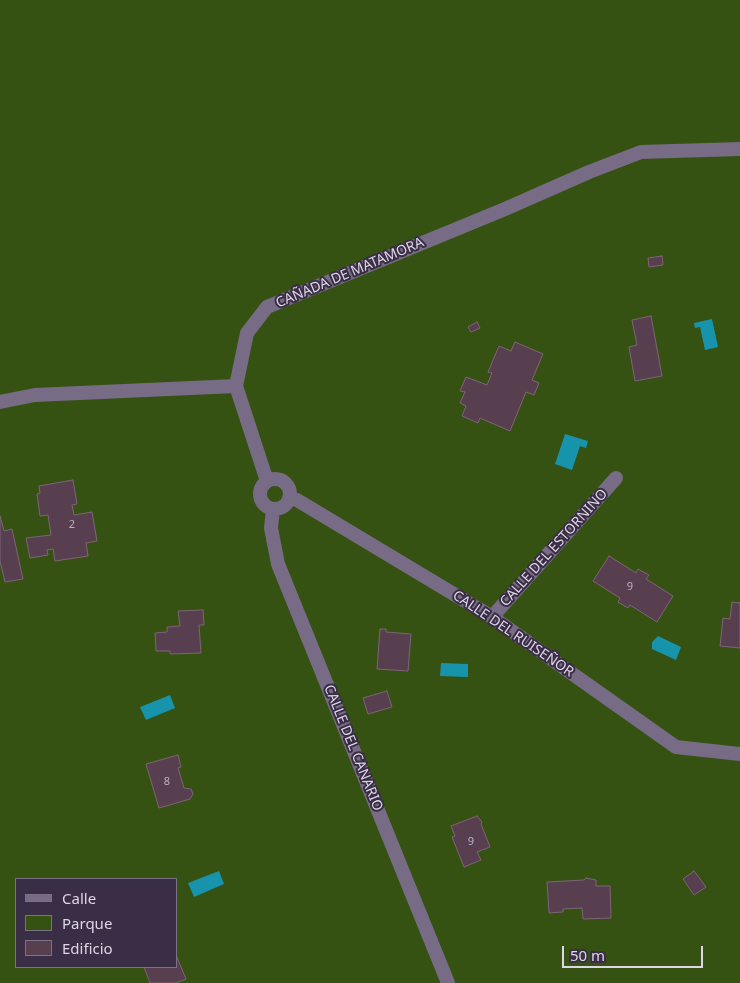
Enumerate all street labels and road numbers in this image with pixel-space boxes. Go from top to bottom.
street label: CAÑADA DE MATAMORA [273,234,427,312]
street label: CALLE DEL ESTORNINO [497,486,611,610]
street label: CALLE DEL RUISEÑOR [449,587,577,681]
street label: CALLE DEL CANARIO [320,682,386,814]

